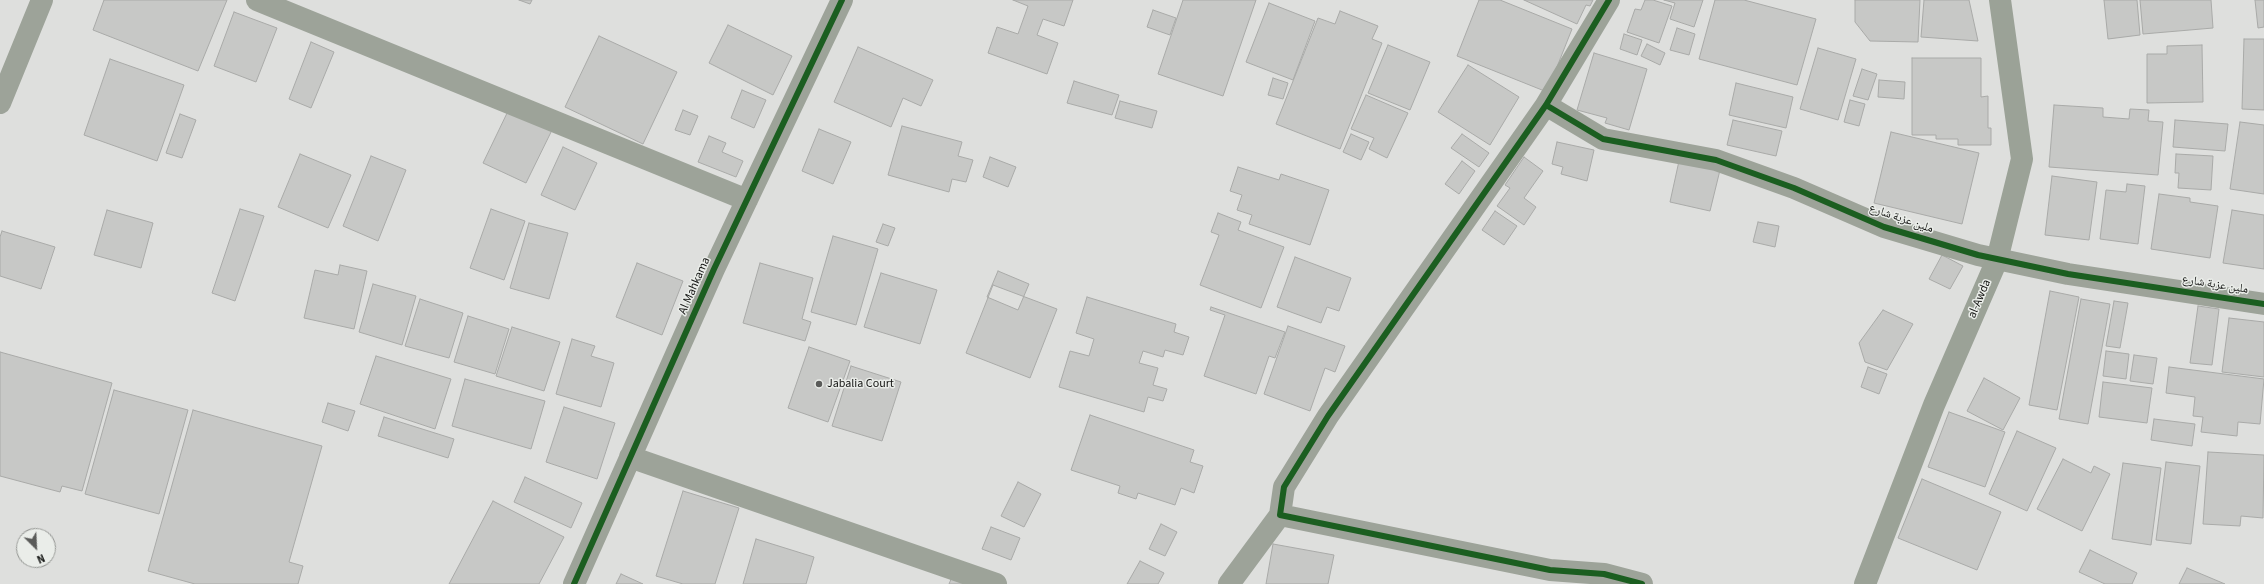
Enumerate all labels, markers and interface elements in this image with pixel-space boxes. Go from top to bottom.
street label: ملين عزبة شارع [1867,201,1935,237]
street label: Al Mahkama [676,255,714,317]
street label: ملين عزبة شارع [2181,273,2249,297]
street label: al-Awda [1965,277,1995,321]
place label: Jabalia Court [827,377,894,391]
marker: Jabalia Court [814,379,824,389]
north arrow [16,528,56,568]
text: N [34,550,47,567]

